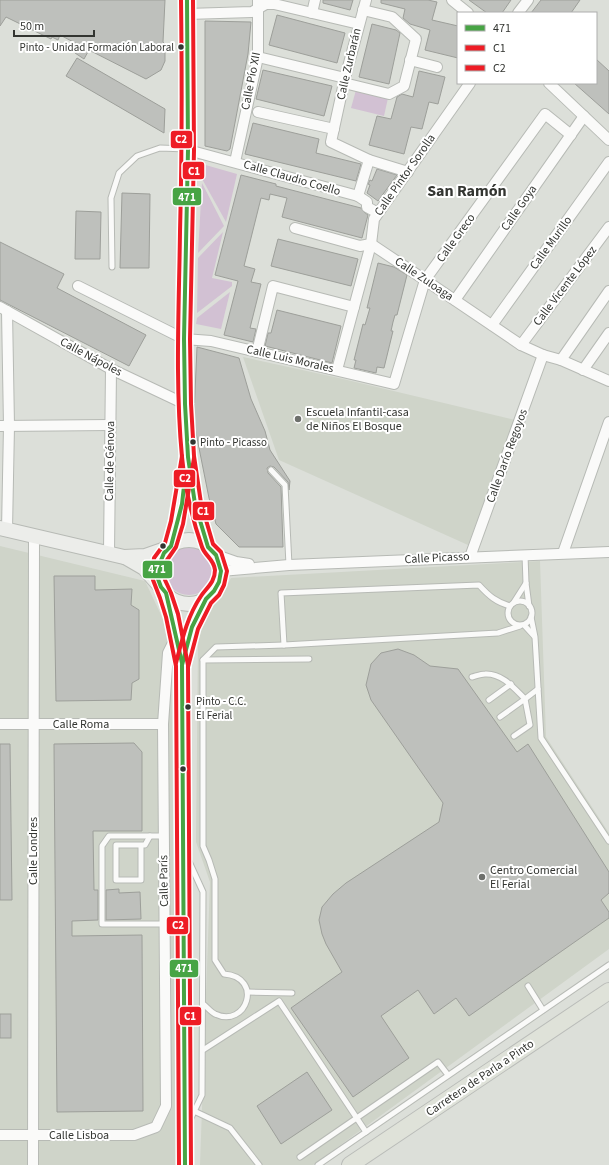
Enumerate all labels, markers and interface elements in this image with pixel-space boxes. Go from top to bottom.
scale bar [14,12,94,38]
legend [457,12,597,84]
text: 50 m [20,18,44,35]
text: 471 [493,20,511,37]
street label: Calle Zurbarán [332,26,366,102]
place label: Pinto - Unidad Formación Laboral [19,40,174,55]
text: C1 [493,40,506,57]
marker: Pinto - Unidad Formación Laboral [176,42,186,52]
street label: Calle Pío XII [237,51,265,111]
text: C2 [493,60,506,77]
line badge: C2 [170,130,193,149]
street label: Calle Pintor Sorolla [370,131,440,219]
text: C2 [175,132,187,147]
street label: Calle Claudio Coello [241,156,343,200]
line badge: C1 [182,161,205,180]
text: C1 [188,164,200,179]
district label: San Ramón [427,180,507,202]
street label: Calle Goya [497,182,541,234]
line badge: 471 [172,187,202,206]
text: 471 [178,190,196,205]
street label: Calle Greco [433,210,479,266]
street label: Calle Murillo [526,213,576,273]
street label: Calle Vicente López [529,242,601,330]
street label: Calle Zuloaga [391,253,457,305]
street label: Calle Nápoles [57,333,125,381]
street label: Calle Luis Morales [245,341,335,377]
place label: Escuela Infantil-casa de Niños El Bosque [306,404,409,435]
street label: Calle Darío Regoyos [482,407,532,505]
marker: Escuela Infantil-casa de Niños El Bosque [293,414,303,424]
street label: Calle de Génova [101,421,119,501]
place label: Pinto - Picasso [200,435,267,450]
marker: Pinto - Picasso [188,437,198,447]
line badge: C2 [173,469,196,488]
text: C2 [179,471,191,486]
line badge: C1 [192,501,215,521]
text: C1 [197,504,209,519]
unlabelled marker [158,541,168,551]
street label: Calle Picasso [404,548,470,568]
line badge: 471 [142,560,173,579]
text: 471 [148,562,166,577]
place label: Pinto - C.C. El Ferial [196,694,247,723]
marker: Pinto - C.C. El Ferial [183,702,193,712]
street label: Calle Roma [53,716,109,733]
unlabelled marker [178,764,188,774]
street label: Calle Londres [25,817,42,885]
street label: Calle París [155,855,173,907]
place label: Centro Comercial El Ferial [490,862,577,893]
marker: Centro Comercial El Ferial [477,872,487,882]
line badge: C2 [166,916,189,935]
text: C2 [172,918,184,933]
line badge: 471 [169,959,199,978]
text: 471 [175,961,193,976]
line badge: C1 [179,1006,202,1026]
text: C1 [184,1009,196,1024]
street label: Carretera de Parla a Pinto [422,1035,538,1121]
street label: Calle Lisboa [49,1127,109,1144]

